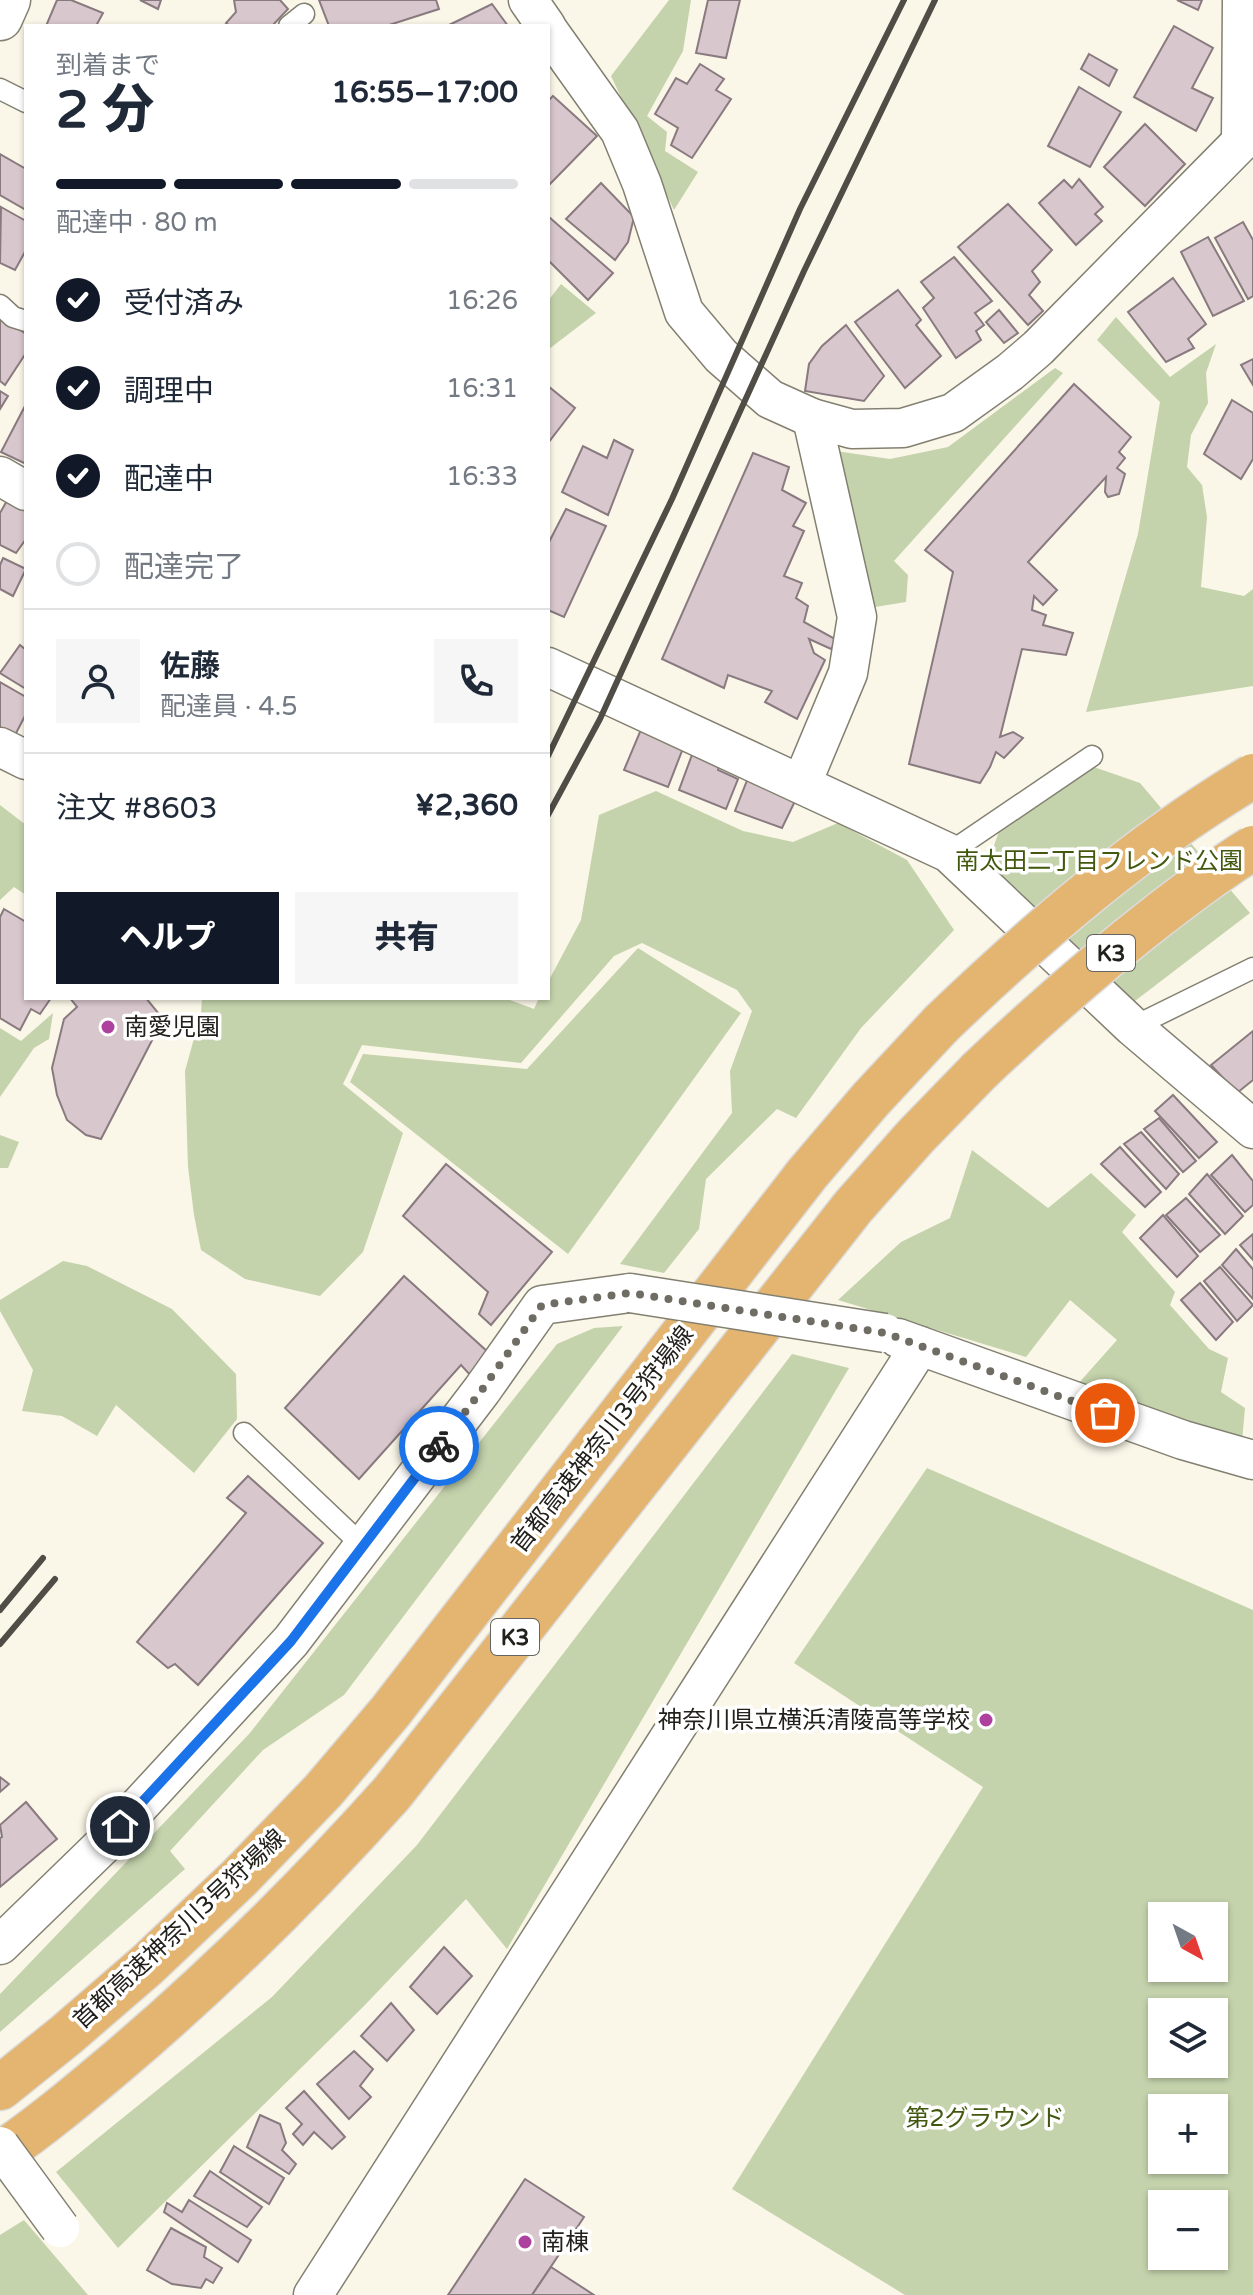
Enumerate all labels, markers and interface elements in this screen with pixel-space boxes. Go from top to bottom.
text: 到着まで [56,50,160,81]
text: 16:55–17:00 [331,74,518,111]
text: 2 分 [56,79,154,142]
text: 配達中 · 80 m [56,207,218,238]
icon: check [56,278,100,322]
text: 受付済み [124,285,244,322]
text: 16:26 [446,285,518,316]
icon: check [56,366,100,410]
text: 調理中 [124,373,214,410]
text: 16:31 [446,373,518,404]
icon: check [56,454,100,498]
text: 配達中 [124,461,214,498]
text: 16:33 [446,461,518,492]
text: 配達完了 [124,549,244,586]
button: person [56,639,140,723]
button: phone [434,639,518,723]
text: 佐藤 [160,648,220,685]
text: 配達員 · 4.5 [160,691,298,722]
text: ¥2,360 [415,787,518,824]
text: 注文 #8603 [56,790,218,827]
park label: 南太田二丁目フレンド公園 [955,847,1243,876]
button: ヘルプ [56,892,279,984]
button: 共有 [295,892,518,984]
road number: K3 [1087,935,1135,971]
place label: 南愛児園 [124,1013,220,1042]
marker: 南愛児園 [99,1018,117,1036]
street label: 首都高速神奈川3号狩場線 [505,1320,700,1558]
pin [1071,1379,1139,1447]
icon: bag [1083,1391,1127,1435]
courier [399,1406,479,1486]
icon: bike [417,1424,461,1468]
road number: K3 [491,1619,539,1655]
place label: 神奈川県立横浜清陵高等学校 [658,1706,970,1735]
marker: 神奈川県立横浜清陵高等学校 [977,1711,995,1729]
pin [86,1792,154,1860]
icon: home [98,1804,142,1848]
street label: 首都高速神奈川3号狩場線 [67,1824,291,2035]
north arrow [1148,1902,1228,1982]
map controls [1148,1902,1228,2270]
button: layers [1148,1998,1228,2078]
button: + [1148,2094,1228,2174]
park label: 第2グラウンド [905,2104,1065,2133]
button: − [1148,2190,1228,2270]
place label: 南棟 [541,2228,589,2257]
marker: 南棟 [516,2233,534,2251]

